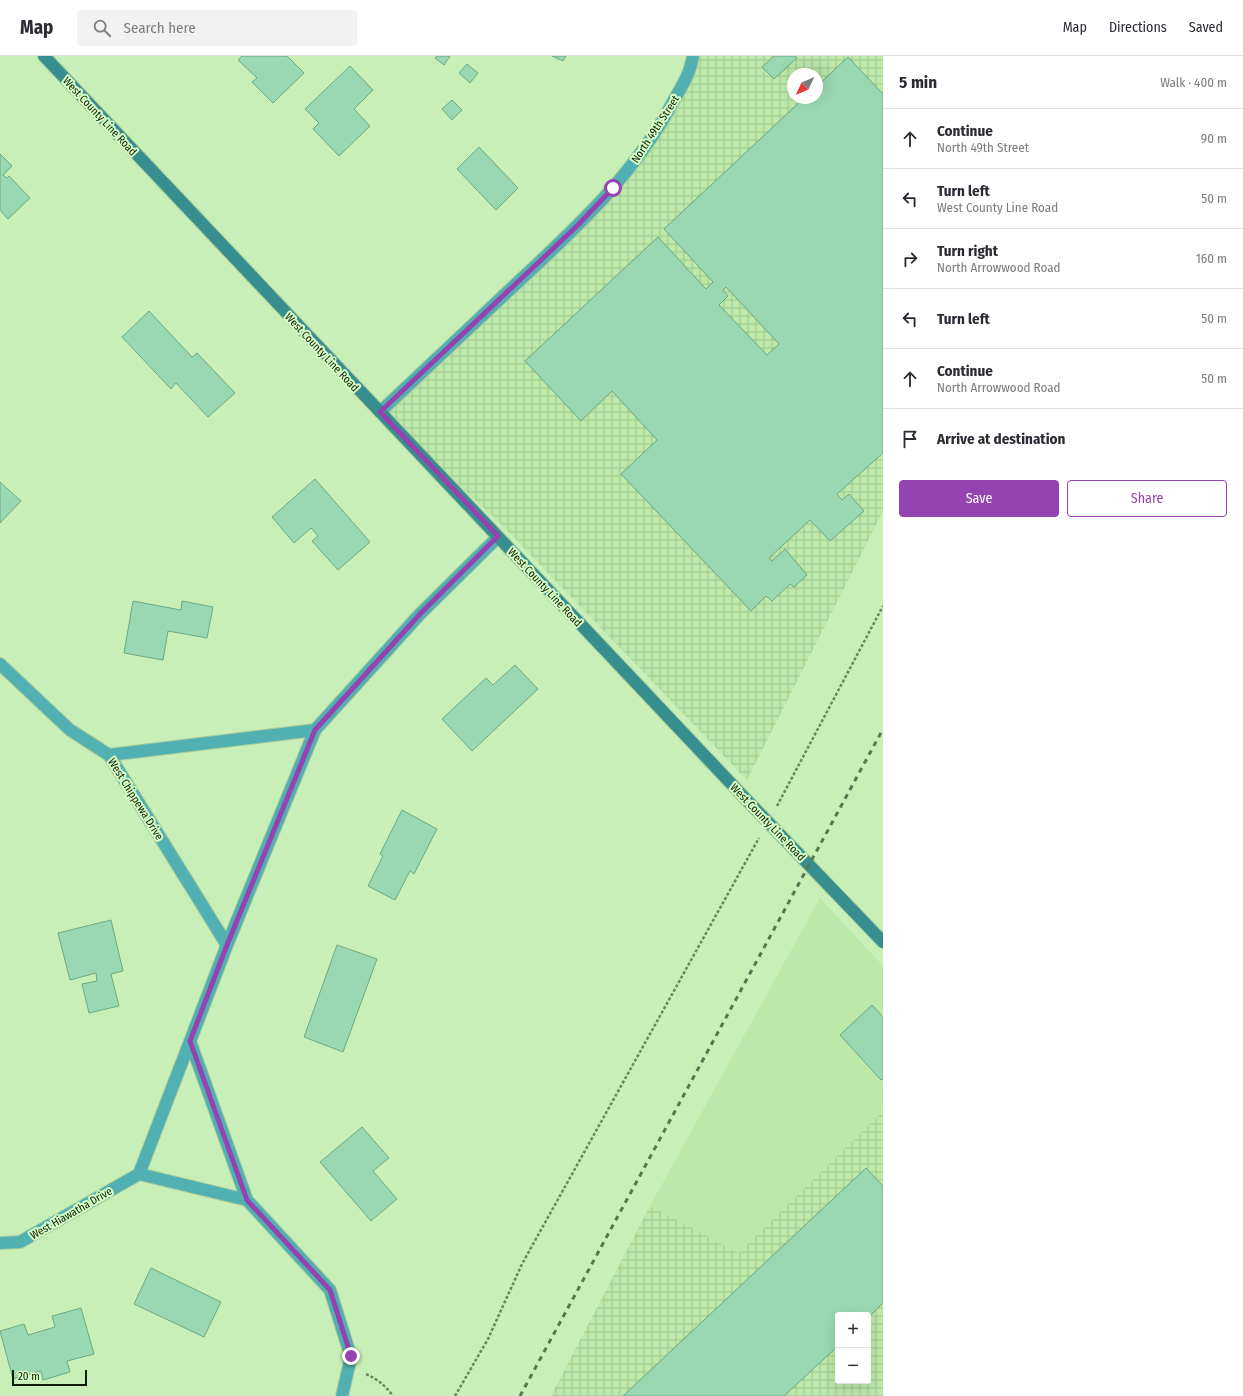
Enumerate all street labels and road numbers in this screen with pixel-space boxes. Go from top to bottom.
street label: West County Line Road [60,74,139,158]
street label: North 49th Street [629,93,682,165]
street label: West County Line Road [282,310,361,394]
street label: West County Line Road [505,545,584,629]
street label: West Chippewa Drive [105,756,166,843]
street label: West County Line Road [727,781,808,864]
street label: West Hiawatha Drive [28,1185,114,1242]

